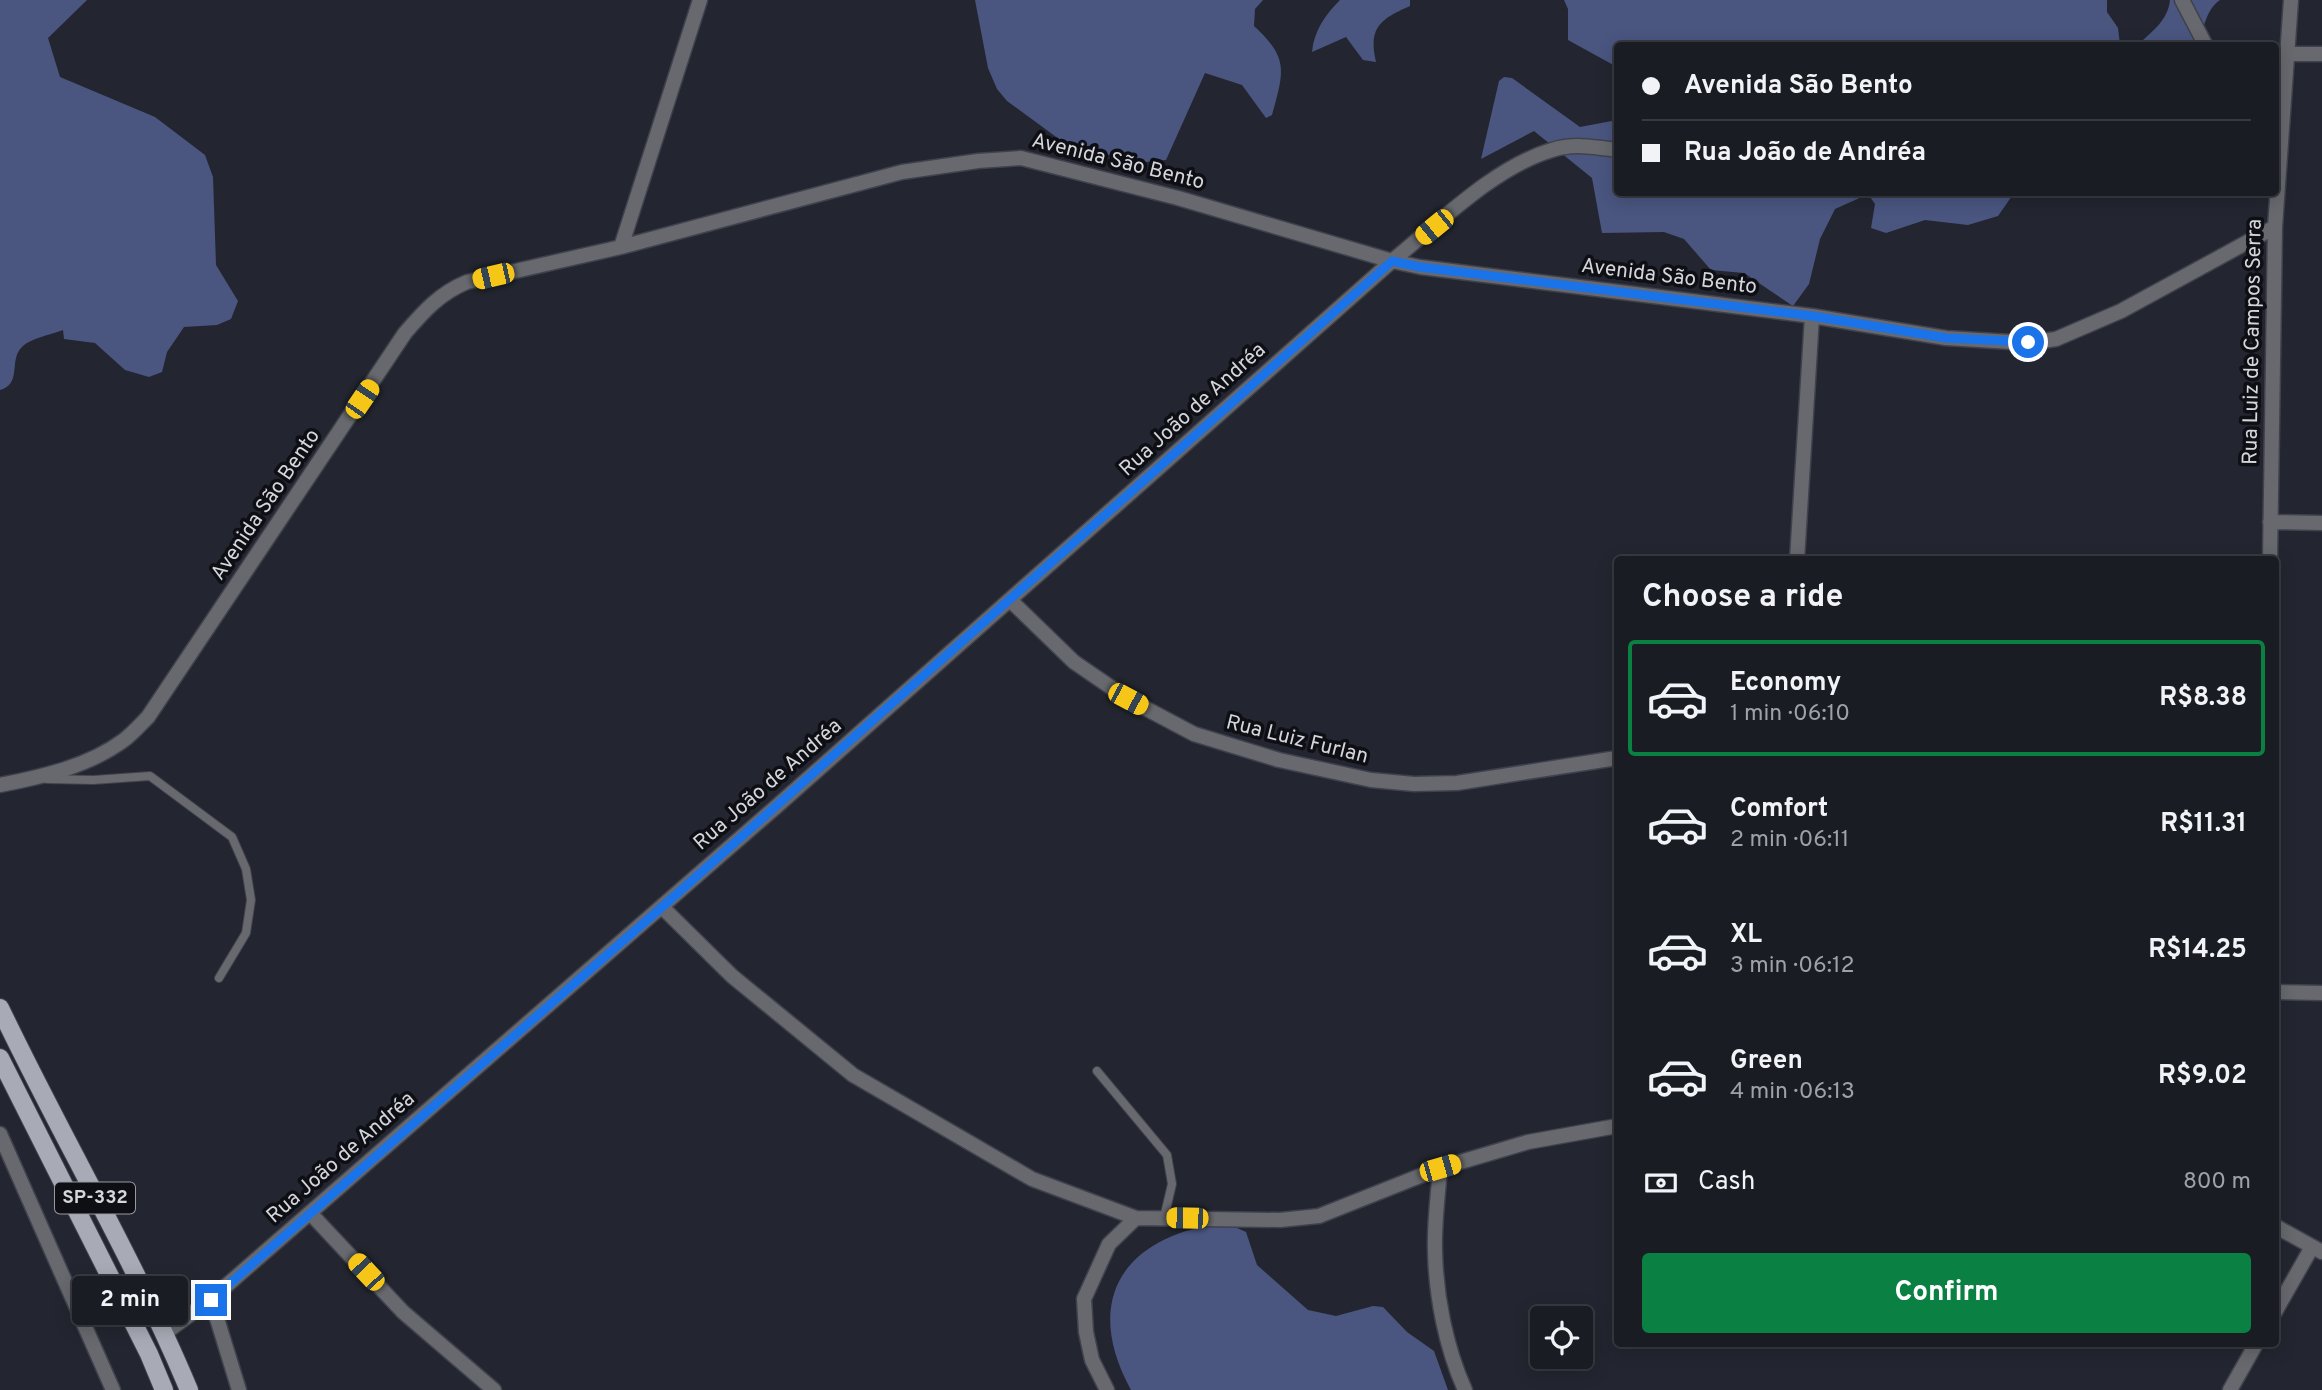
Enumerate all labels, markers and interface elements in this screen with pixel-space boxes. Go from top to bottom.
text: Avenida São Bento [1684,70,1913,103]
street label: Avenida São Bento [1029,127,1207,197]
text: Rua João de Andréa [1684,137,1926,170]
car [1412,206,1457,248]
street label: Rua Luiz de Campos Serra [2237,219,2269,465]
street label: Avenida São Bento [1580,253,1758,301]
car [471,261,516,291]
route start [2012,326,2044,358]
street label: Rua João de Andréa [1114,337,1272,483]
car [342,376,383,422]
street label: Avenida São Bento [205,424,327,586]
text: Choose a ride [1642,578,1843,618]
icon: car [1646,667,1709,730]
text: Economy [1730,667,1841,700]
car [1105,680,1152,718]
text: R$8.38 [2159,682,2247,715]
text: 1 min · 06:10 [1730,700,1850,729]
street label: Rua Luiz Furlan [1223,709,1371,771]
street label: Rua João de Andréa [688,713,848,857]
icon: car [1646,793,1709,856]
text: Comfort [1730,793,1828,826]
text: R$11.31 [2160,808,2247,841]
text: 2 min · 06:11 [1730,826,1849,855]
icon: car [1646,919,1709,982]
text: XL [1730,919,1762,952]
text: R$14.25 [2148,934,2247,967]
text: 3 min · 06:12 [1730,952,1855,981]
icon: car [1646,1045,1709,1108]
text: Green [1730,1045,1803,1078]
text: R$9.02 [2158,1060,2247,1093]
text: 4 min · 06:13 [1730,1078,1855,1107]
street label: Rua João de Andréa [261,1086,421,1230]
car [1417,1152,1464,1184]
icon: cash [1642,1164,1680,1202]
text: Cash [1698,1166,1755,1199]
text: 800 m [2183,1168,2251,1197]
road number: SP-332 [55,1182,135,1214]
car [1166,1207,1209,1229]
car [344,1249,389,1295]
button: Confirm [1642,1253,2251,1333]
callout: 2 min [71,1276,186,1324]
route end [195,1284,227,1316]
text: 2 min [100,1286,160,1315]
map controls [1530,1306,1593,1369]
button: locate [1530,1306,1593,1369]

